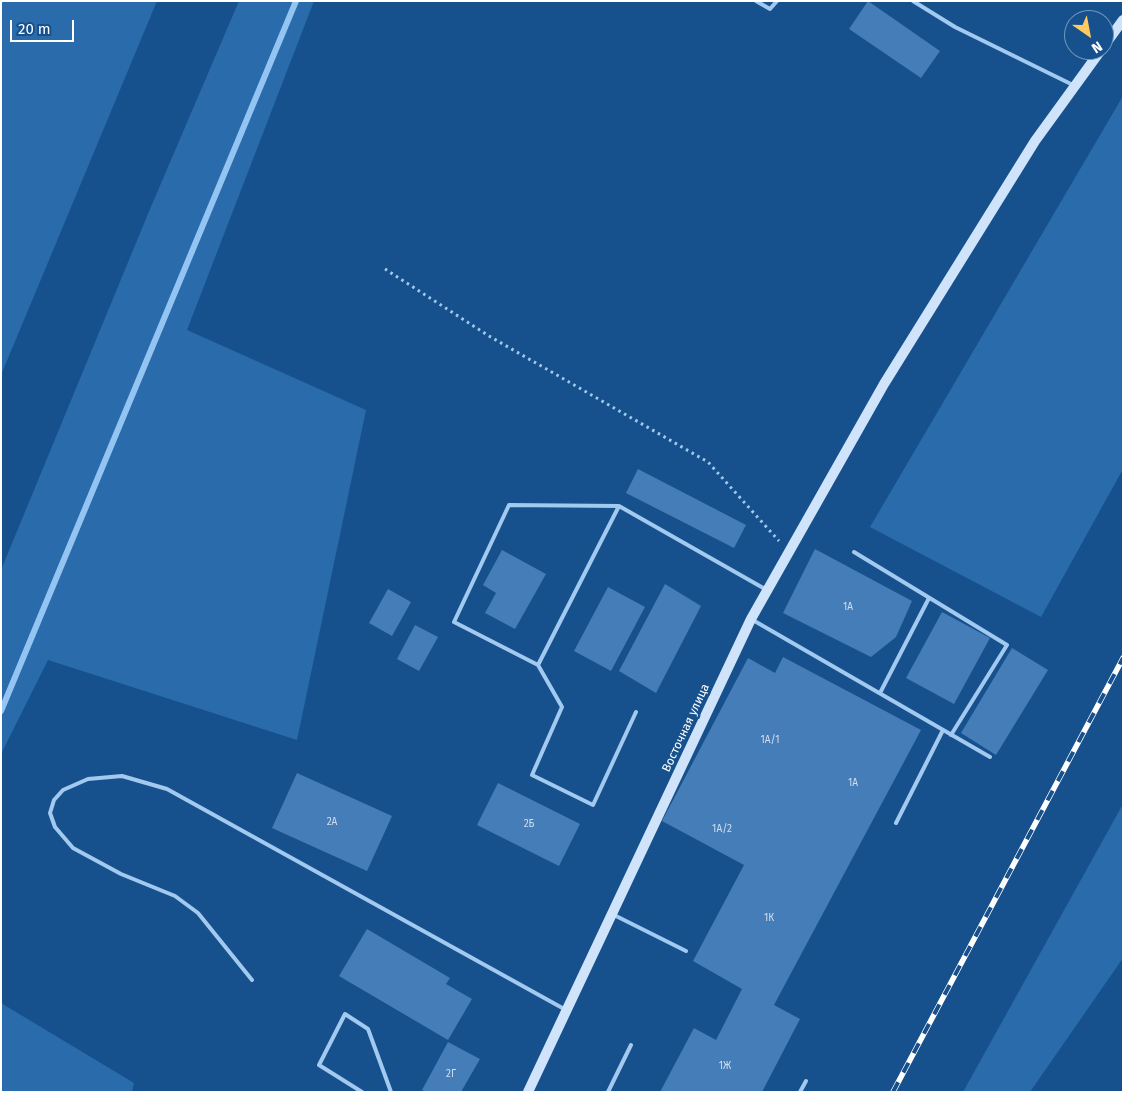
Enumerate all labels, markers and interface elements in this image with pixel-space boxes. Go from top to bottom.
scale bar [12,10,76,42]
north arrow [1064,10,1114,60]
text: 20 m [18,20,51,38]
text: N [1088,37,1105,57]
house number: 1А [843,601,853,613]
street label: Восточная улица [659,682,713,774]
house number: 1А/1 [761,734,779,746]
house number: 1А [848,777,858,789]
house number: 2А [327,816,337,828]
house number: 2Б [524,818,534,830]
house number: 1А/2 [712,823,732,835]
house number: 1К [764,912,774,924]
house number: 1Ж [719,1060,731,1072]
house number: 2Г [446,1068,456,1080]

